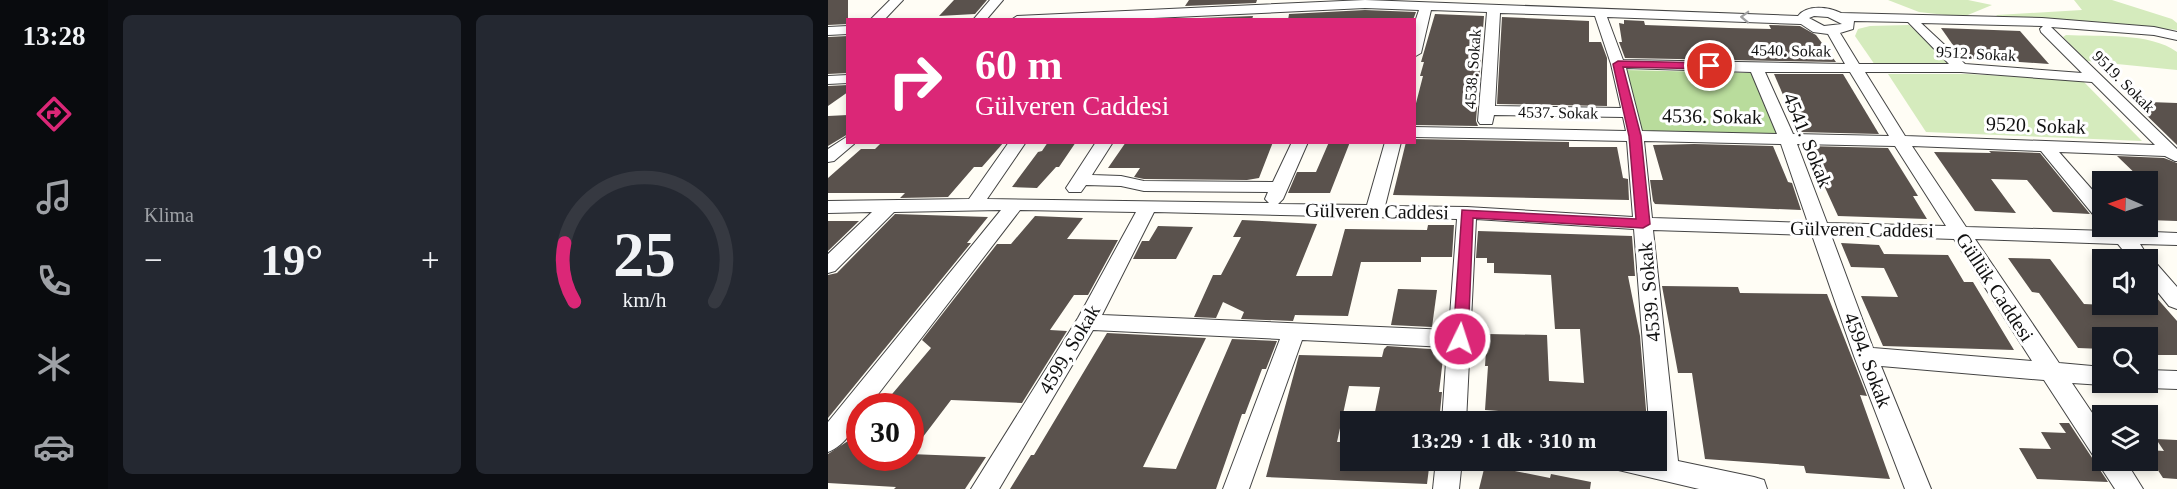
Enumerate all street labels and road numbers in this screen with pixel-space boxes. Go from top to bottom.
street label: 4538. Sokak [1461,29,1484,110]
street label: 4540. Sokak [1751,41,1831,60]
street label: 9512. Sokak [1936,43,2016,64]
street label: 9519. Sokak [2089,47,2158,116]
street label: 4541. Sokak [1779,90,1837,190]
street label: 4537. Sokak [1518,103,1598,122]
street label: 4536. Sokak [1662,104,1762,128]
street label: 9520. Sokak [1986,112,2086,138]
street label: Gülveren Caddesi [1305,199,1450,223]
street label: Gülveren Caddesi [1790,217,1935,241]
street label: Güllük Caddesi [1952,229,2039,346]
street label: 4539. Sokak [1634,241,1664,343]
street label: 4599, Sokak [1034,300,1104,398]
street label: 4594. Sokak [1840,309,1896,411]

